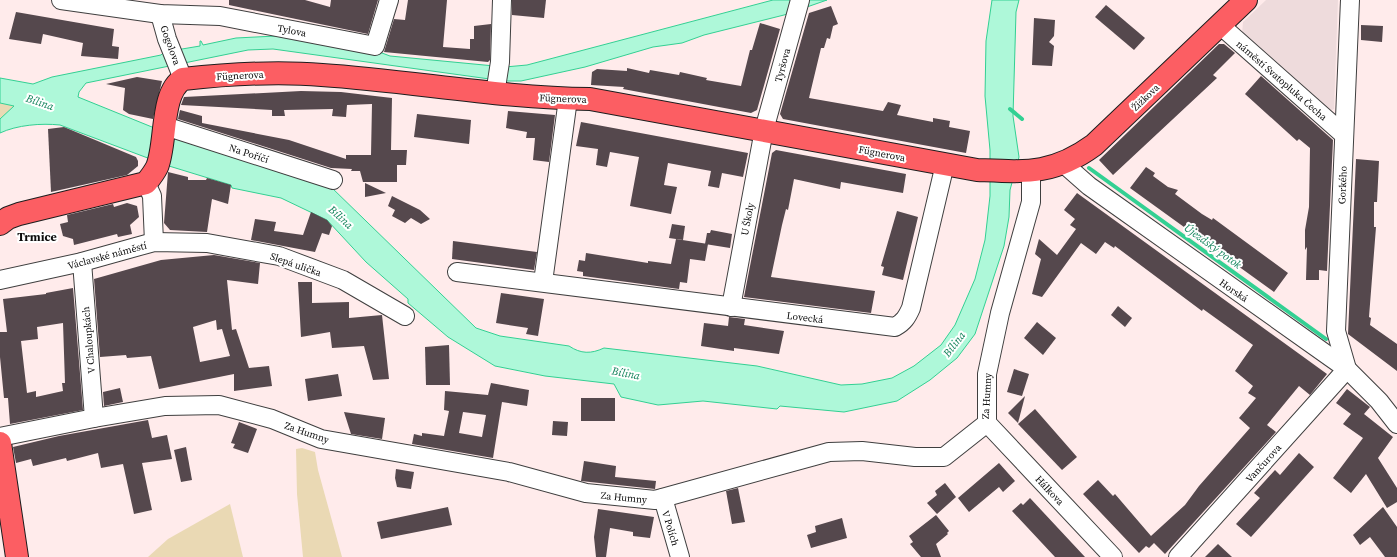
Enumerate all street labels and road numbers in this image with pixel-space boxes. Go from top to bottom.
street label: Tylova [276,21,308,40]
street label: Gogolova [157,24,184,68]
street label: náměstí Svatopluka Čecha [1234,37,1330,124]
street label: Tyršova [772,46,793,84]
street label: Fügnerova [216,68,265,83]
street label: Žižkova [1129,80,1163,114]
street label: Fügnerova [539,91,588,106]
street label: Na Poříčí [227,141,270,166]
street label: Fügnerova [857,143,907,165]
street label: Gorkého [1335,165,1350,204]
street label: U Školy [738,201,757,237]
street label: Václavské náměstí [66,239,148,272]
street label: Slepá ulička [268,250,324,280]
street label: Horská [1217,276,1251,305]
street label: V Chaloupkách [79,306,98,374]
street label: Lovecká [786,309,825,326]
street label: Za Humny [979,372,994,419]
street label: Za Humny [283,419,332,446]
street label: Vančurova [1243,441,1285,485]
street label: Hálkova [1032,473,1067,509]
street label: Za Humny [600,489,649,506]
street label: V Polích [659,509,682,547]

